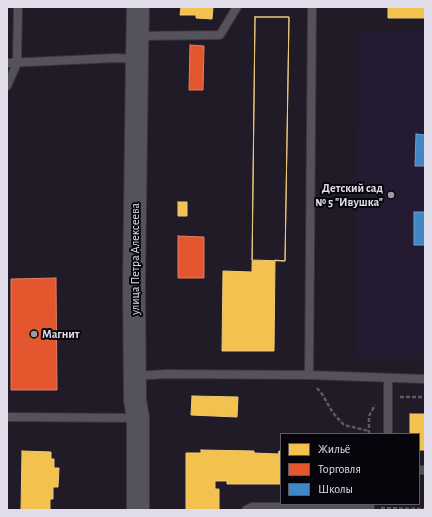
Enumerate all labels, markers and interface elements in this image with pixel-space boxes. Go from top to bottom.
place label: Детский сад № 5 "Ивушка" [315,181,383,209]
marker: Детский сад № 5 "Ивушка" [386,190,396,200]
street label: улица Петра Алексеева [128,203,142,315]
place label: Магнит [42,327,79,341]
marker: Магнит [29,329,39,339]
legend [280,433,420,505]
text: Жильё [318,443,350,455]
text: Торговля [318,463,361,475]
text: Школы [318,483,353,495]

